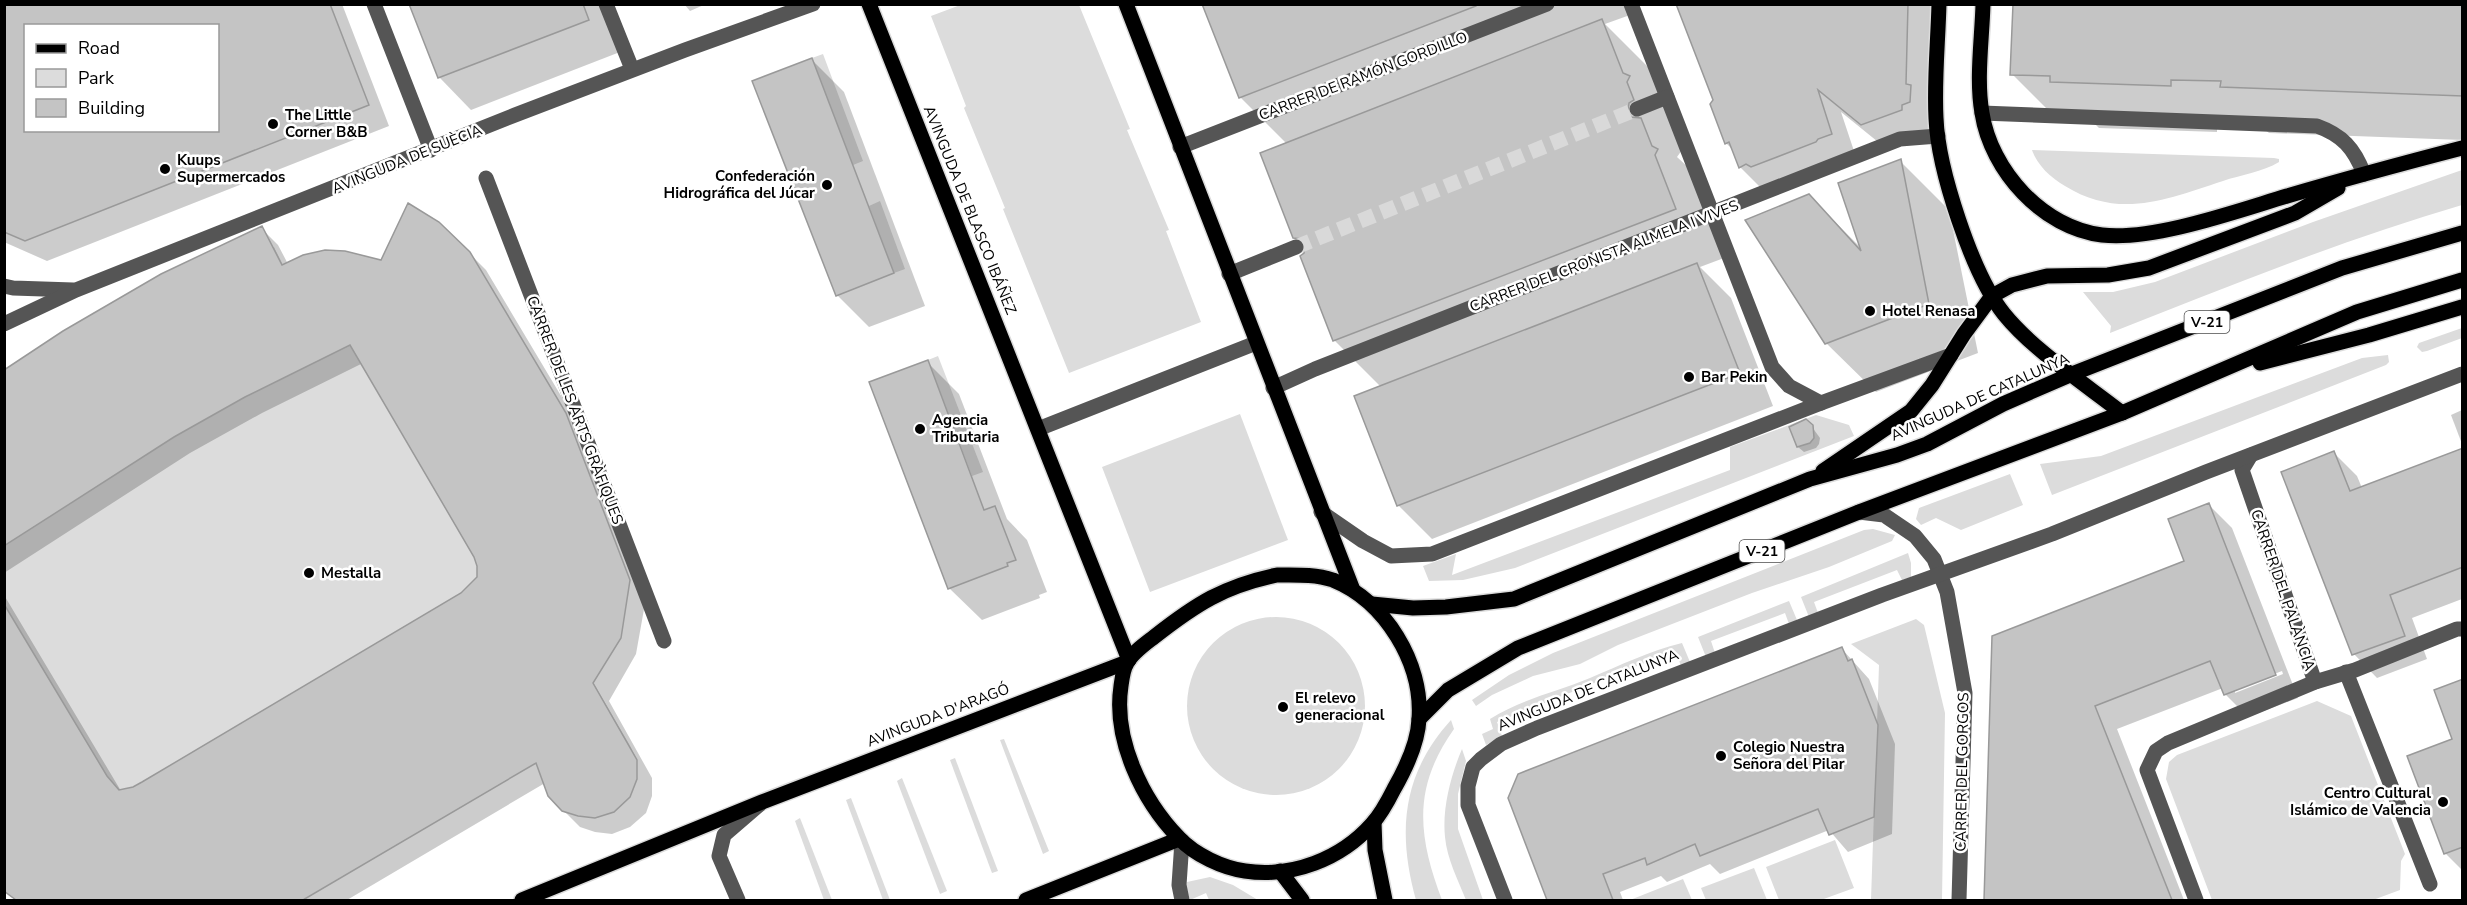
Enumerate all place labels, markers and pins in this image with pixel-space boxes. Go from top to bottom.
place label: The Little Corner B&B [285,105,368,142]
marker: The Little Corner B&B [266,117,280,131]
place label: Kuups Supermercados [177,150,285,187]
marker: Kuups Supermercados [158,162,172,176]
place label: Confederación Hidrográfica del Júcar [664,166,815,203]
marker: Confederación Hidrográfica del Júcar [820,178,834,192]
place label: Hotel Renasa [1882,301,1976,321]
marker: Hotel Renasa [1863,304,1877,318]
place label: Bar Pekin [1701,367,1768,387]
marker: Bar Pekin [1682,370,1696,384]
place label: Agencia Tributaria [932,410,999,447]
marker: Agencia Tributaria [913,422,927,436]
place label: Mestalla [321,563,381,583]
marker: Mestalla [302,566,316,580]
place label: El relevo generacional [1295,688,1385,725]
marker: El relevo generacional [1276,700,1290,714]
place label: Colegio Nuestra Señora del Pilar [1733,737,1845,774]
marker: Colegio Nuestra Señora del Pilar [1714,749,1728,763]
place label: Centro Cultural Islámico de Valencia [2290,783,2431,820]
marker: Centro Cultural Islámico de Valencia [2436,795,2450,809]

